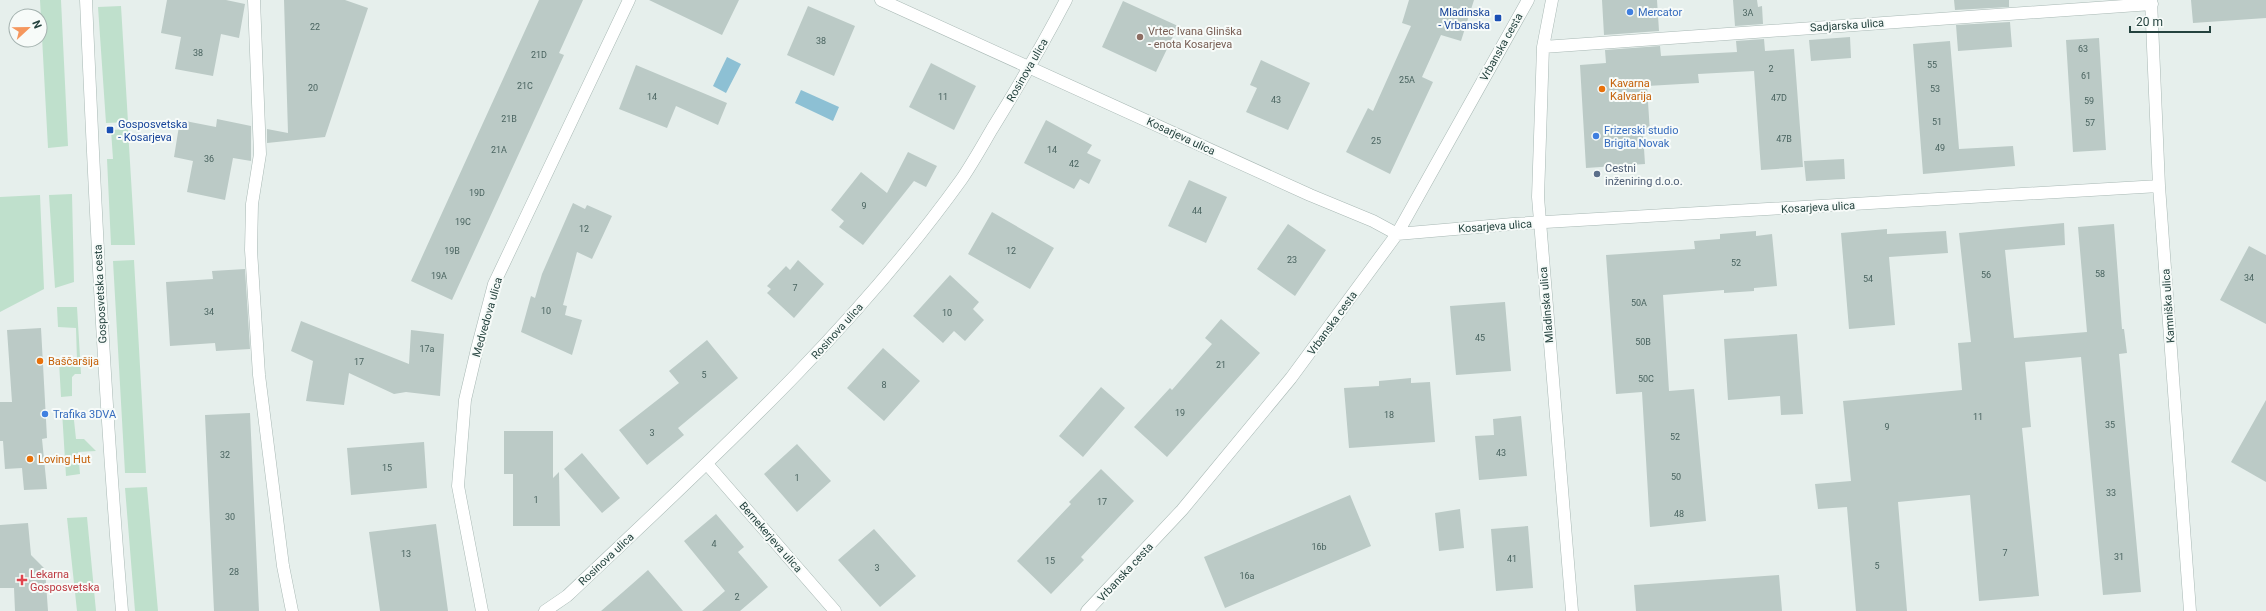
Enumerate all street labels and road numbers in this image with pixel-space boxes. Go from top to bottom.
street label: Vrbanska cesta [1477,11,1525,83]
street label: Sadjarska ulica [1810,16,1885,35]
street label: Rosinova ulica [1004,36,1051,104]
street label: Kosarjeva ulica [1145,115,1217,158]
street label: Kosarjeva ulica [1781,199,1855,216]
street label: Kosarjeva ulica [1458,217,1532,236]
street label: Gosposvetska cesta [91,244,110,344]
street label: Mladinska ulica [1537,266,1556,344]
street label: Kamniška ulica [2159,268,2178,344]
street label: Medvedova ulica [470,276,505,358]
street label: Vrbanska cesta [1305,289,1360,358]
street label: Rosinova ulica [809,301,866,362]
street label: Bernekerjeva ulica [737,500,805,575]
street label: Rosinova ulica [576,530,637,588]
street label: Vrbanska cesta [1095,540,1156,604]

